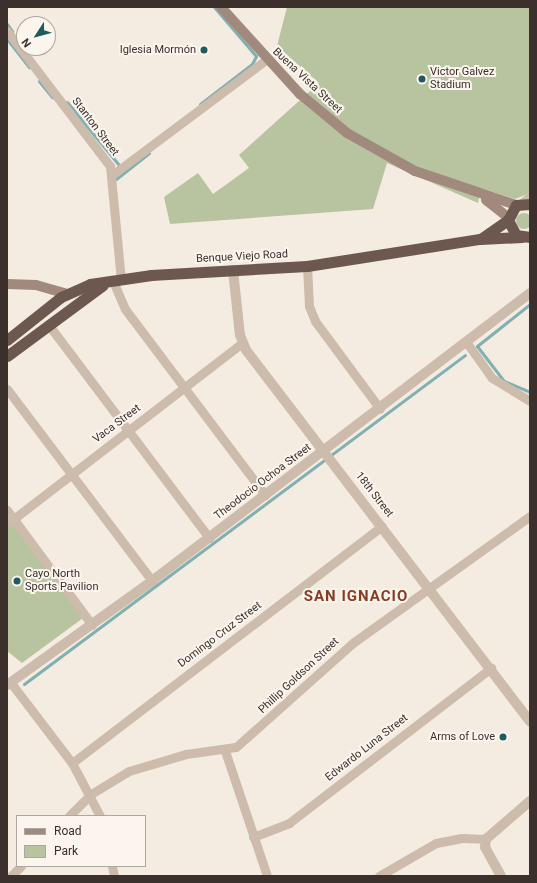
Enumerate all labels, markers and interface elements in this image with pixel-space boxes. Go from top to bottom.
north arrow [16,16,56,56]
text: N [19,36,34,50]
place label: Iglesia Mormón [120,43,196,57]
marker: Iglesia Mormón [199,45,209,55]
street label: Buena Vista Street [270,45,344,117]
place label: Victor Galvez Stadium [430,66,494,92]
marker: Victor Galvez Stadium [417,74,427,84]
street label: Stanton Street [69,95,121,159]
street label: Benque Viejo Road [196,248,288,266]
street label: Vaca Street [91,402,143,446]
street label: Theodocio Ochoa Street [212,441,314,523]
street label: 18th Street [352,470,396,520]
place label: Cayo North Sports Pavilion [25,568,98,594]
marker: Cayo North Sports Pavilion [12,576,22,586]
district label: SAN IGNACIO [304,588,408,606]
street label: Domingo Cruz Street [176,599,264,671]
street label: Phillip Goldson Street [256,635,342,717]
street label: Edwardo Luna Street [323,712,411,784]
place label: Arms of Love [430,730,495,744]
marker: Arms of Love [498,732,508,742]
legend [16,815,146,867]
text: Road [54,824,82,838]
text: Park [54,844,78,858]

